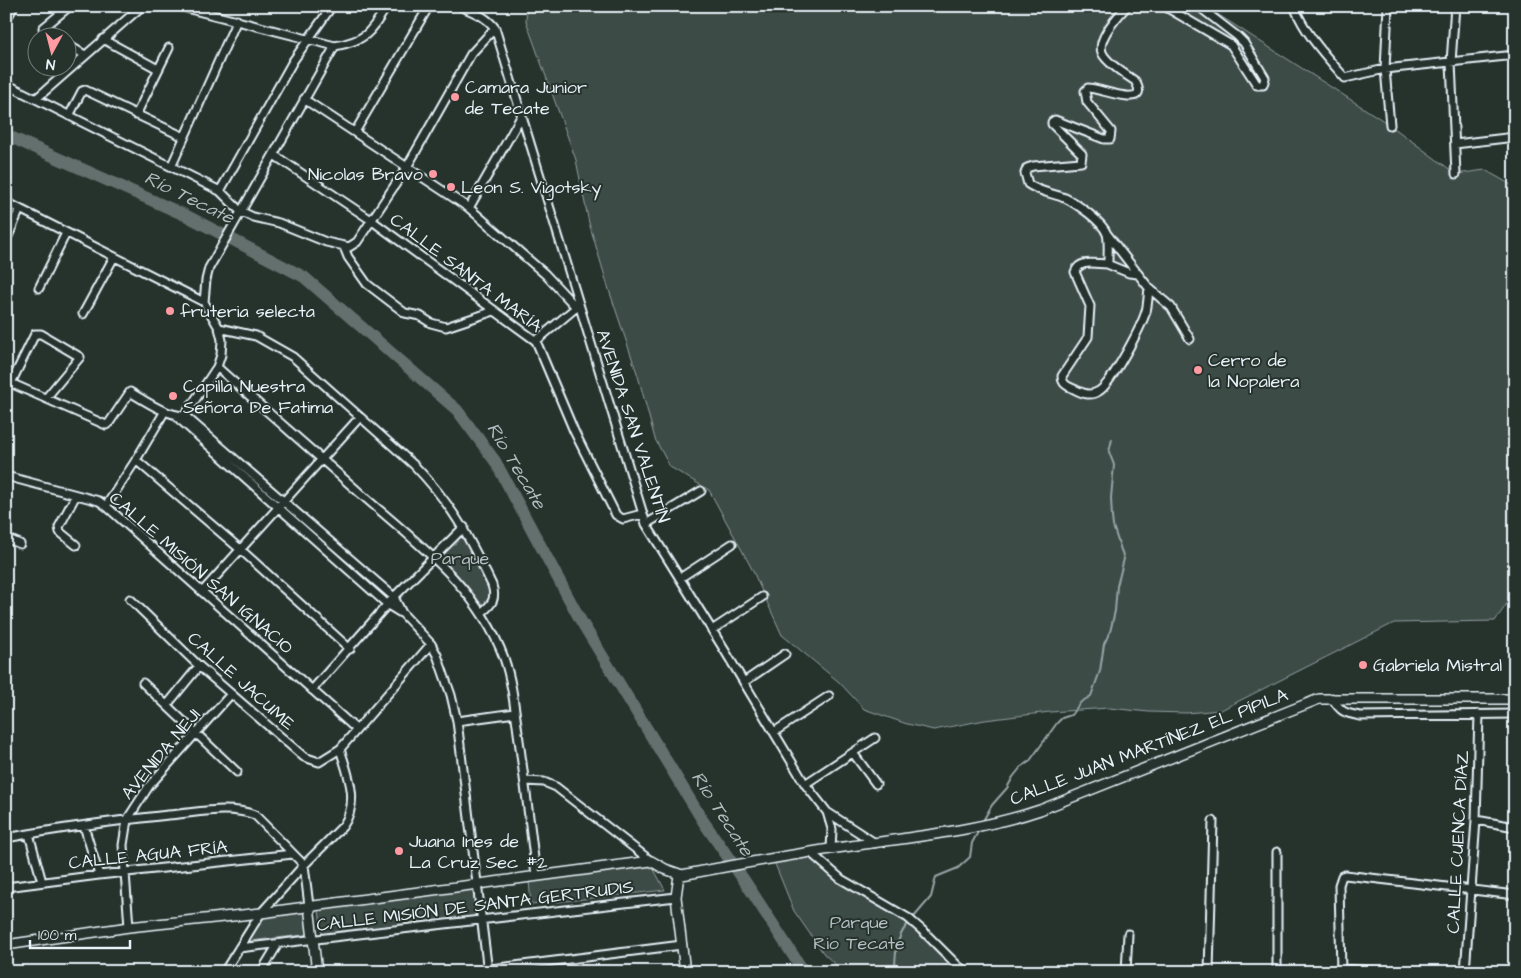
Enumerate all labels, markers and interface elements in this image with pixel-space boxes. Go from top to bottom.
north arrow [28,28,78,78]
text: N [45,53,56,74]
place label: Camara Junior de Tecate [465,75,587,121]
marker: Camara Junior de Tecate [449,91,461,103]
place label: Nicolas Bravo [308,162,423,187]
water label: Río Tecate [140,165,240,232]
marker: Nicolas Bravo [427,168,439,180]
place label: Leon S. Vigotsky [461,175,602,201]
marker: Leon S. Vigotsky [445,181,457,193]
street label: CALLE SANTA MARÍA [385,207,548,339]
place label: fruteria selecta [180,299,315,324]
marker: fruteria selecta [164,305,176,317]
street label: AVENIDA SAN VALENTÍN [590,326,676,526]
place label: Cerro de la Nopalera [1208,348,1299,394]
marker: Cerro de la Nopalera [1192,364,1204,376]
place label: Capilla Nuestra Señora De Fatima [183,374,333,420]
marker: Capilla Nuestra Señora De Fatima [167,390,179,402]
water label: Río Tecate [480,418,553,516]
street label: CALLE MISIÓN SAN IGNACIO [104,486,298,660]
park label: Parque [431,546,490,571]
street label: CALLE JACUME [182,626,300,736]
place label: Gabriela Mistral [1373,653,1502,678]
marker: Gabriela Mistral [1357,659,1369,671]
street label: CALLE JUAN MARTÍNEZ EL PÍPILA [1006,682,1292,812]
street label: AVENIDA NEJI [115,703,207,805]
street label: CALLE CUENCA DÍAZ [1441,750,1475,934]
water label: Río Tecate [684,766,761,863]
place label: Juana Ines de La Cruz Sec #2 [409,829,548,875]
street label: CALLE AGUA FRÍA [67,834,229,876]
marker: Juana Ines de La Cruz Sec #2 [393,845,405,857]
street label: CALLE MISIÓN DE SANTA GERTRUDIS [315,874,635,938]
park label: Parque Rio Tecate [813,910,905,956]
scale bar [30,918,130,950]
text: 100 m [38,925,77,946]

